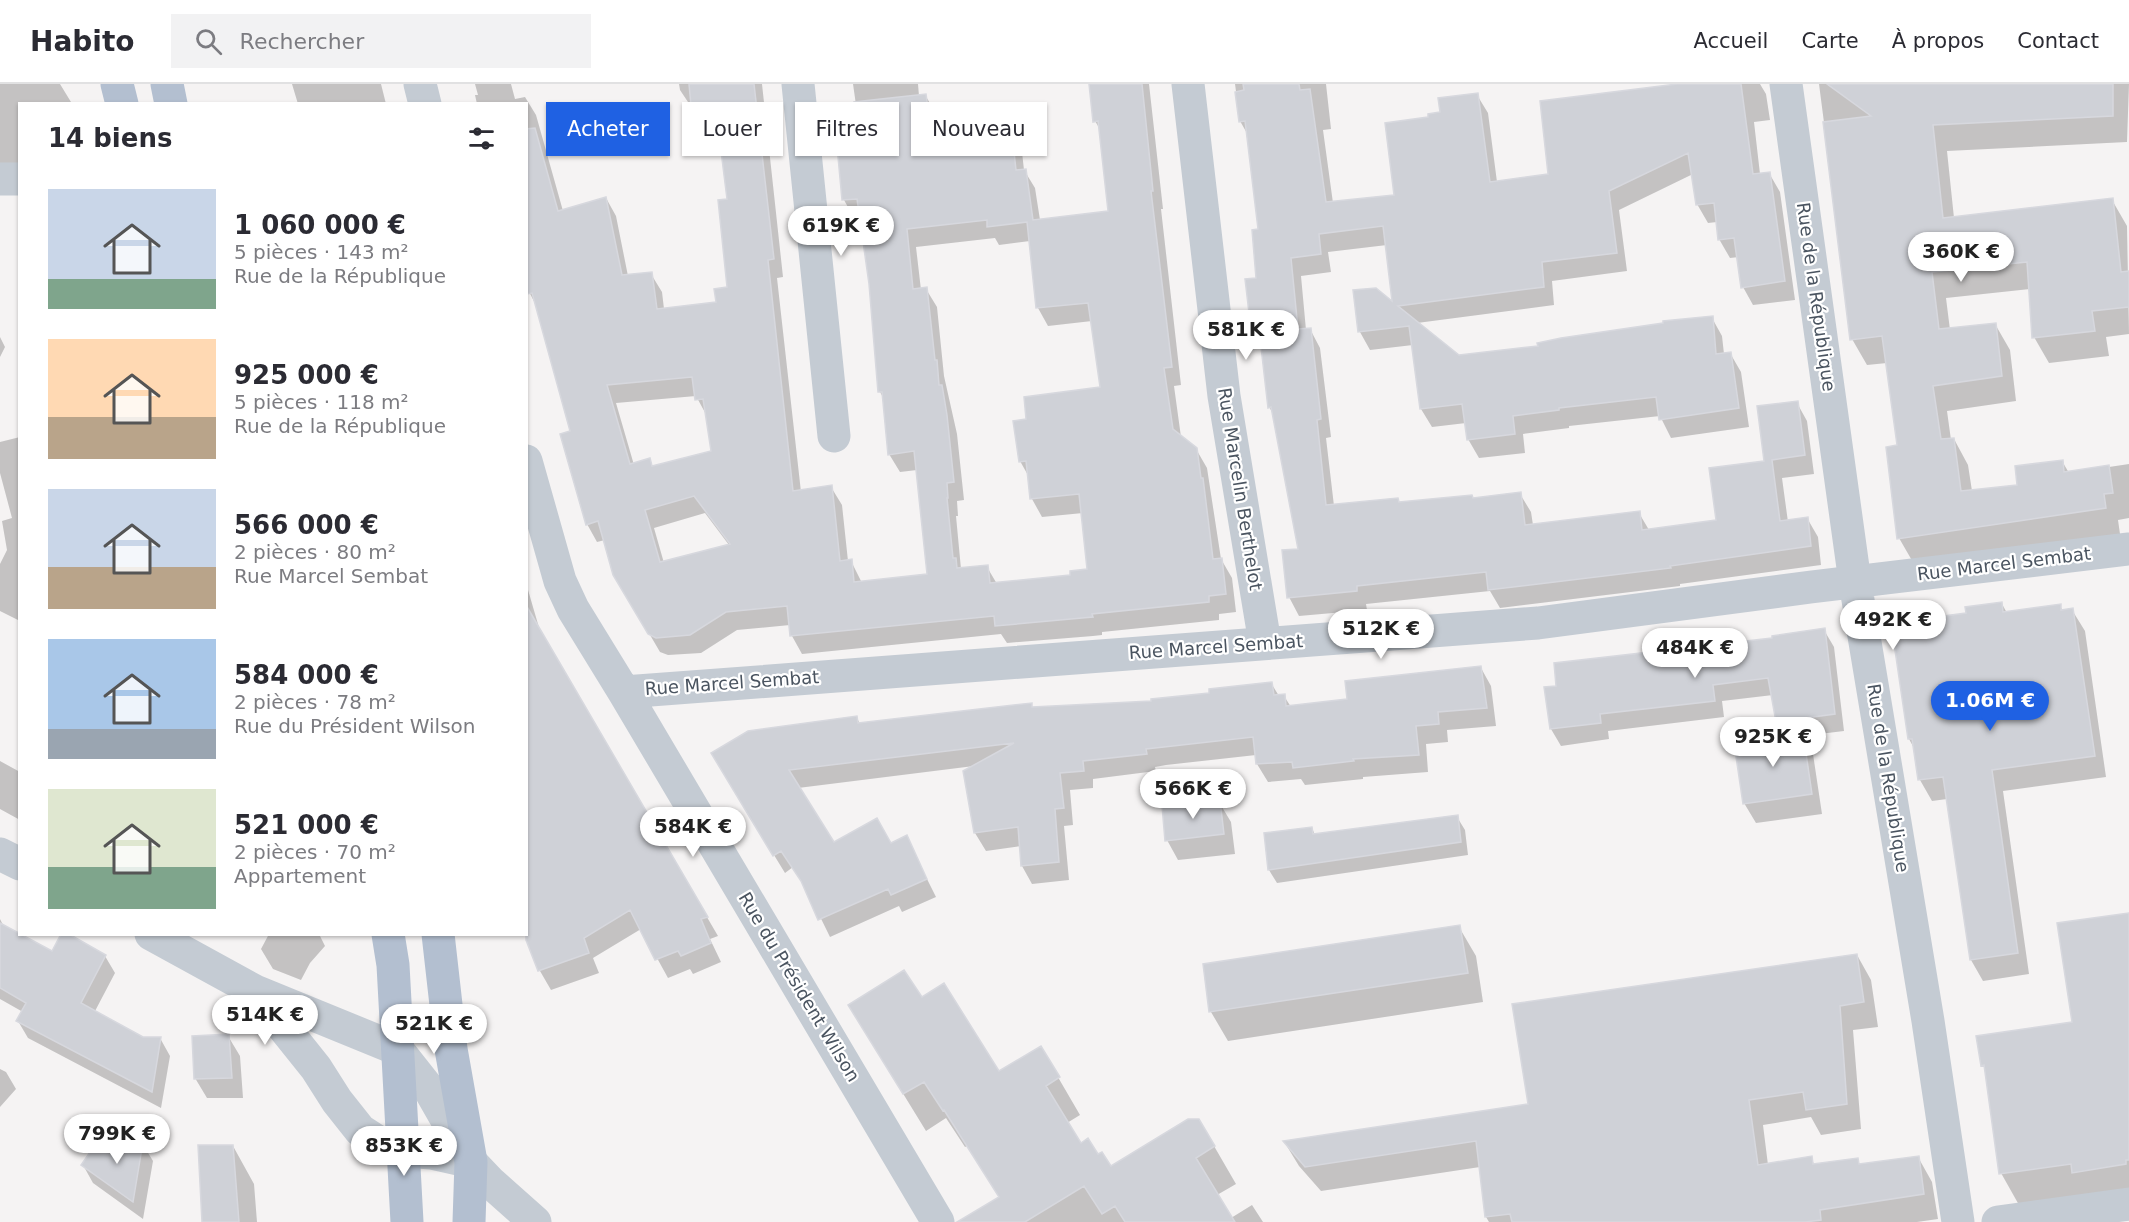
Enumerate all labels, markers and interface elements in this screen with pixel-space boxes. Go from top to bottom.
search box [171,14,591,68]
text: Habito [30,25,135,58]
icon: search [192,25,225,58]
text: Rechercher [240,29,364,54]
text: Accueil [1693,29,1768,53]
text: Carte [1801,29,1859,53]
text: À propos [1892,29,1984,53]
text: Contact [2017,29,2099,53]
chip: Acheter [546,102,670,156]
chip: Louer [682,102,783,156]
chip: Filtres [795,102,899,156]
chip: Nouveau [911,102,1047,156]
icon: filters [465,122,498,155]
text: 14 biens [48,123,172,153]
street label: Rue de la République [1793,201,1840,393]
pin: 619K € [792,206,890,257]
text: 1 060 000 € [234,210,406,240]
icon: home [96,213,168,285]
text: 619K € [802,213,880,237]
pin: 360K € [1912,232,2010,283]
text: 360K € [1922,239,2000,263]
text: 5 pièces · 143 m² [234,240,408,264]
text: Rue de la République [234,264,446,288]
pin: 581K € [1197,310,1295,361]
text: 581K € [1207,317,1285,341]
text: 925 000 € [234,360,379,390]
icon: home [96,363,168,435]
street label: Rue Marcelin Berthelot [1214,386,1267,592]
text: 5 pièces · 118 m² [234,390,408,414]
text: Rue de la République [234,414,446,438]
text: 566 000 € [234,510,379,540]
icon: home [96,513,168,585]
text: 2 pièces · 80 m² [234,540,396,564]
street label: Rue Marcel Sembat [1916,542,2092,585]
text: Rue Marcel Sembat [234,564,428,588]
pin: 492K € [1844,600,1942,651]
text: 492K € [1854,607,1932,631]
pin: 512K € [1332,609,1430,660]
text: 512K € [1342,616,1420,640]
pin: 484K € [1646,628,1744,679]
street label: Rue Marcel Sembat [1128,630,1304,663]
text: 484K € [1656,635,1734,659]
text: 584 000 € [234,660,379,690]
icon: home [96,663,168,735]
street label: Rue Marcel Sembat [644,666,820,699]
pin: 1.06M € [1935,681,2045,732]
street label: Rue de la République [1863,682,1914,874]
text: 1.06M € [1945,688,2035,712]
text: 2 pièces · 78 m² [234,690,396,714]
text: Rue du Président Wilson [234,714,476,738]
pin: 925K € [1724,717,1822,768]
text: 925K € [1734,724,1812,748]
pin: 566K € [1144,769,1242,820]
text: 566K € [1154,776,1232,800]
pin: 584K € [644,807,742,858]
text: 521 000 € [234,810,379,840]
icon: home [96,813,168,885]
text: 584K € [654,814,732,838]
text: 2 pièces · 70 m² [234,840,396,864]
text: Appartement [234,864,366,888]
street label: Rue du Président Wilson [734,888,864,1085]
pin: 514K € [216,995,314,1046]
text: 514K € [226,1002,304,1026]
pin: 521K € [385,1004,483,1055]
text: 521K € [395,1011,473,1035]
pin: 799K € [68,1114,166,1165]
text: 799K € [78,1121,156,1145]
pin: 853K € [355,1126,453,1177]
text: 853K € [365,1133,443,1157]

